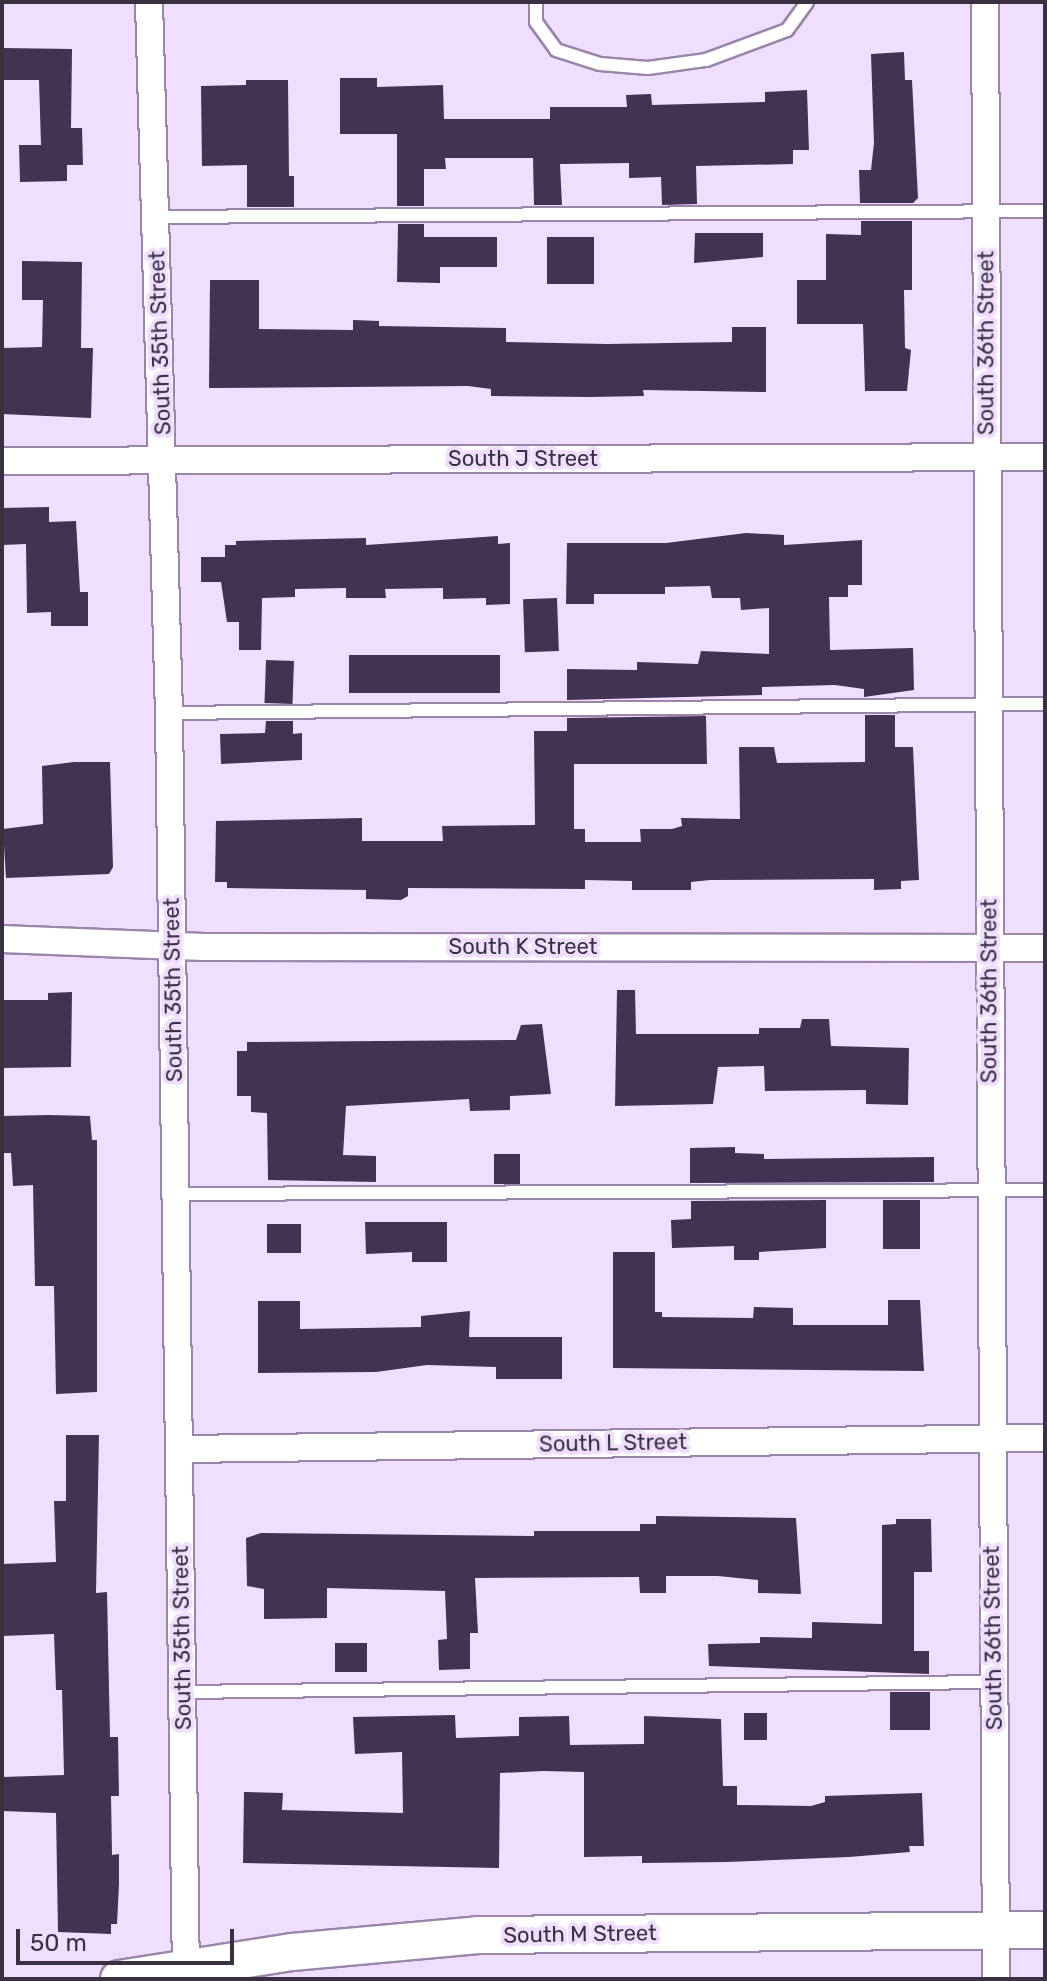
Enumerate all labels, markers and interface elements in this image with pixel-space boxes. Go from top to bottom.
street label: South 35th Street [144,250,176,436]
street label: South 36th Street [973,251,999,435]
street label: South J Street [448,446,598,472]
street label: South 35th Street [158,898,188,1082]
street label: South 36th Street [976,899,1002,1083]
street label: South K Street [448,934,598,960]
street label: South L Street [539,1429,687,1457]
street label: South 35th Street [167,1546,197,1730]
street label: South 36th Street [978,1546,1008,1730]
scale bar [20,1913,238,1963]
street label: South M Street [503,1919,657,1949]
text: 50 m [30,1929,87,1957]

